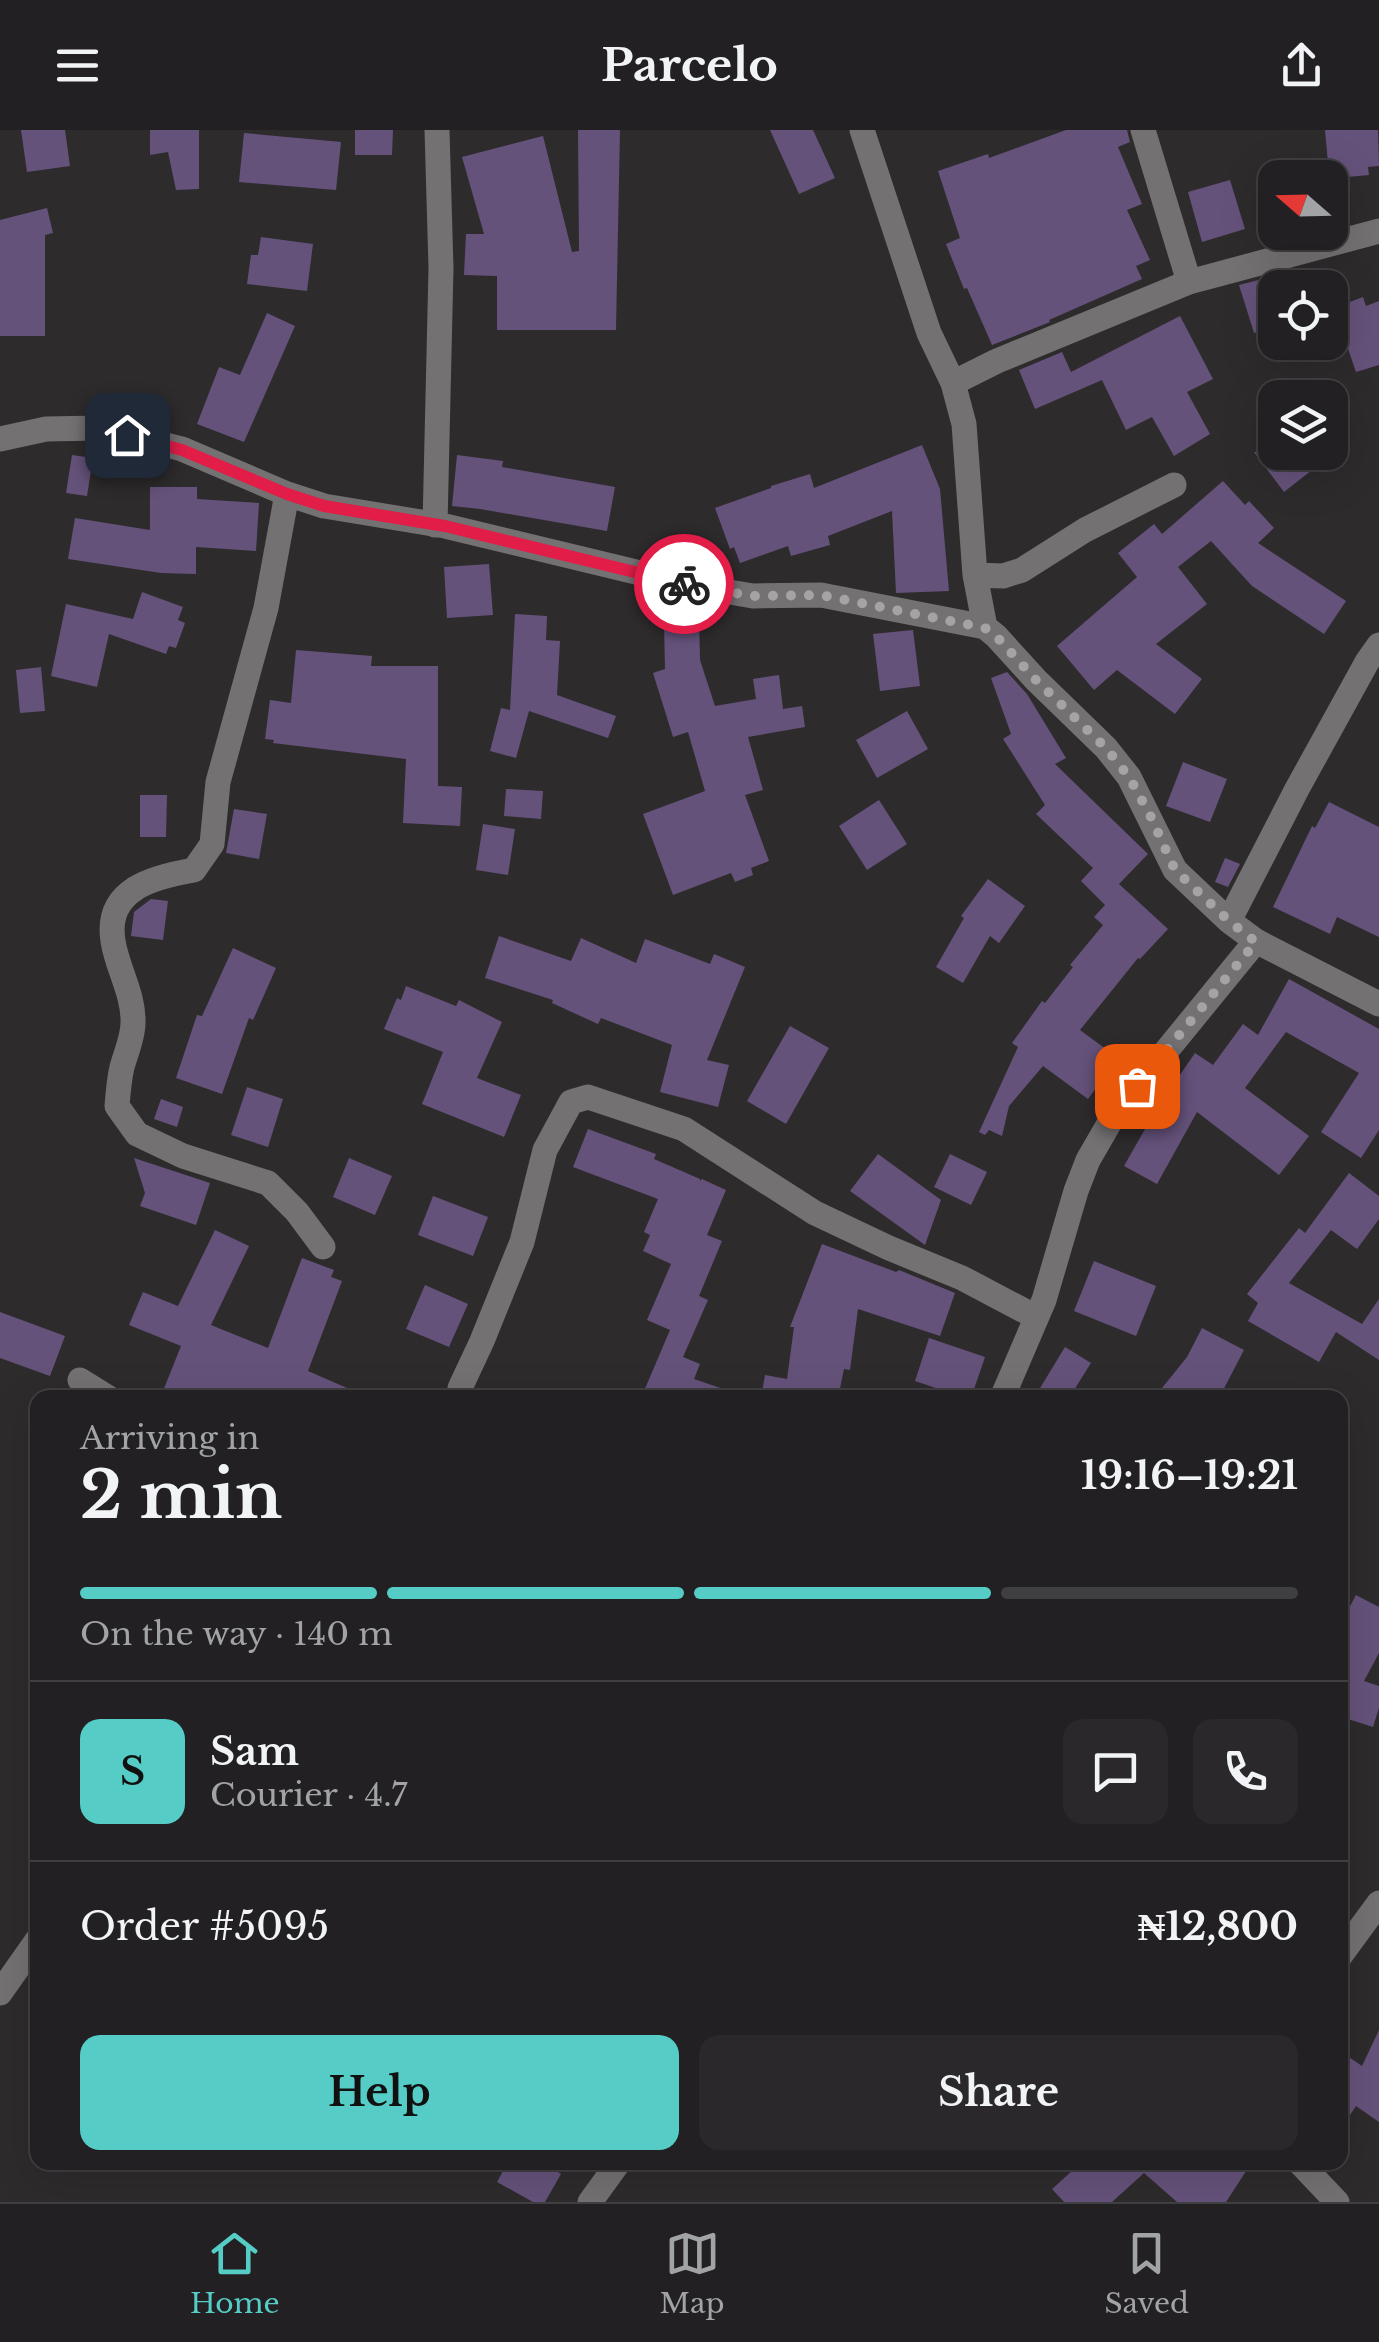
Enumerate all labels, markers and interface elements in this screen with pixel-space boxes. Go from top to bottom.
text: Parcelo [601,37,778,93]
icon: menu [50,38,105,93]
icon: share [1274,38,1329,93]
north arrow [1258,160,1348,250]
map controls [1258,160,1348,470]
button: locate [1258,270,1348,360]
button: layers [1258,380,1348,470]
pin [85,393,170,478]
icon: home [100,408,155,463]
courier [634,534,734,634]
icon: bike [657,557,712,612]
pin [1095,1044,1180,1129]
icon: bag [1110,1059,1165,1114]
text: Arriving in [80,1418,259,1458]
text: 19:16–19:21 [1081,1452,1298,1499]
text: 2 min [80,1455,282,1536]
text: On the way · 140 m [80,1614,393,1654]
button: chat [1063,1719,1168,1824]
button: phone [1193,1719,1298,1824]
text: Sam [210,1728,299,1775]
text: S [120,1748,145,1795]
text: Courier · 4.7 [210,1775,407,1815]
text: Order #5095 [80,1903,329,1950]
text: ₦12,800 [1138,1903,1298,1950]
button: Help [80,2035,679,2150]
button: Share [699,2035,1298,2150]
tab: Home [190,2226,280,2321]
tab: Map [660,2226,725,2321]
tab: Saved [1105,2226,1189,2321]

